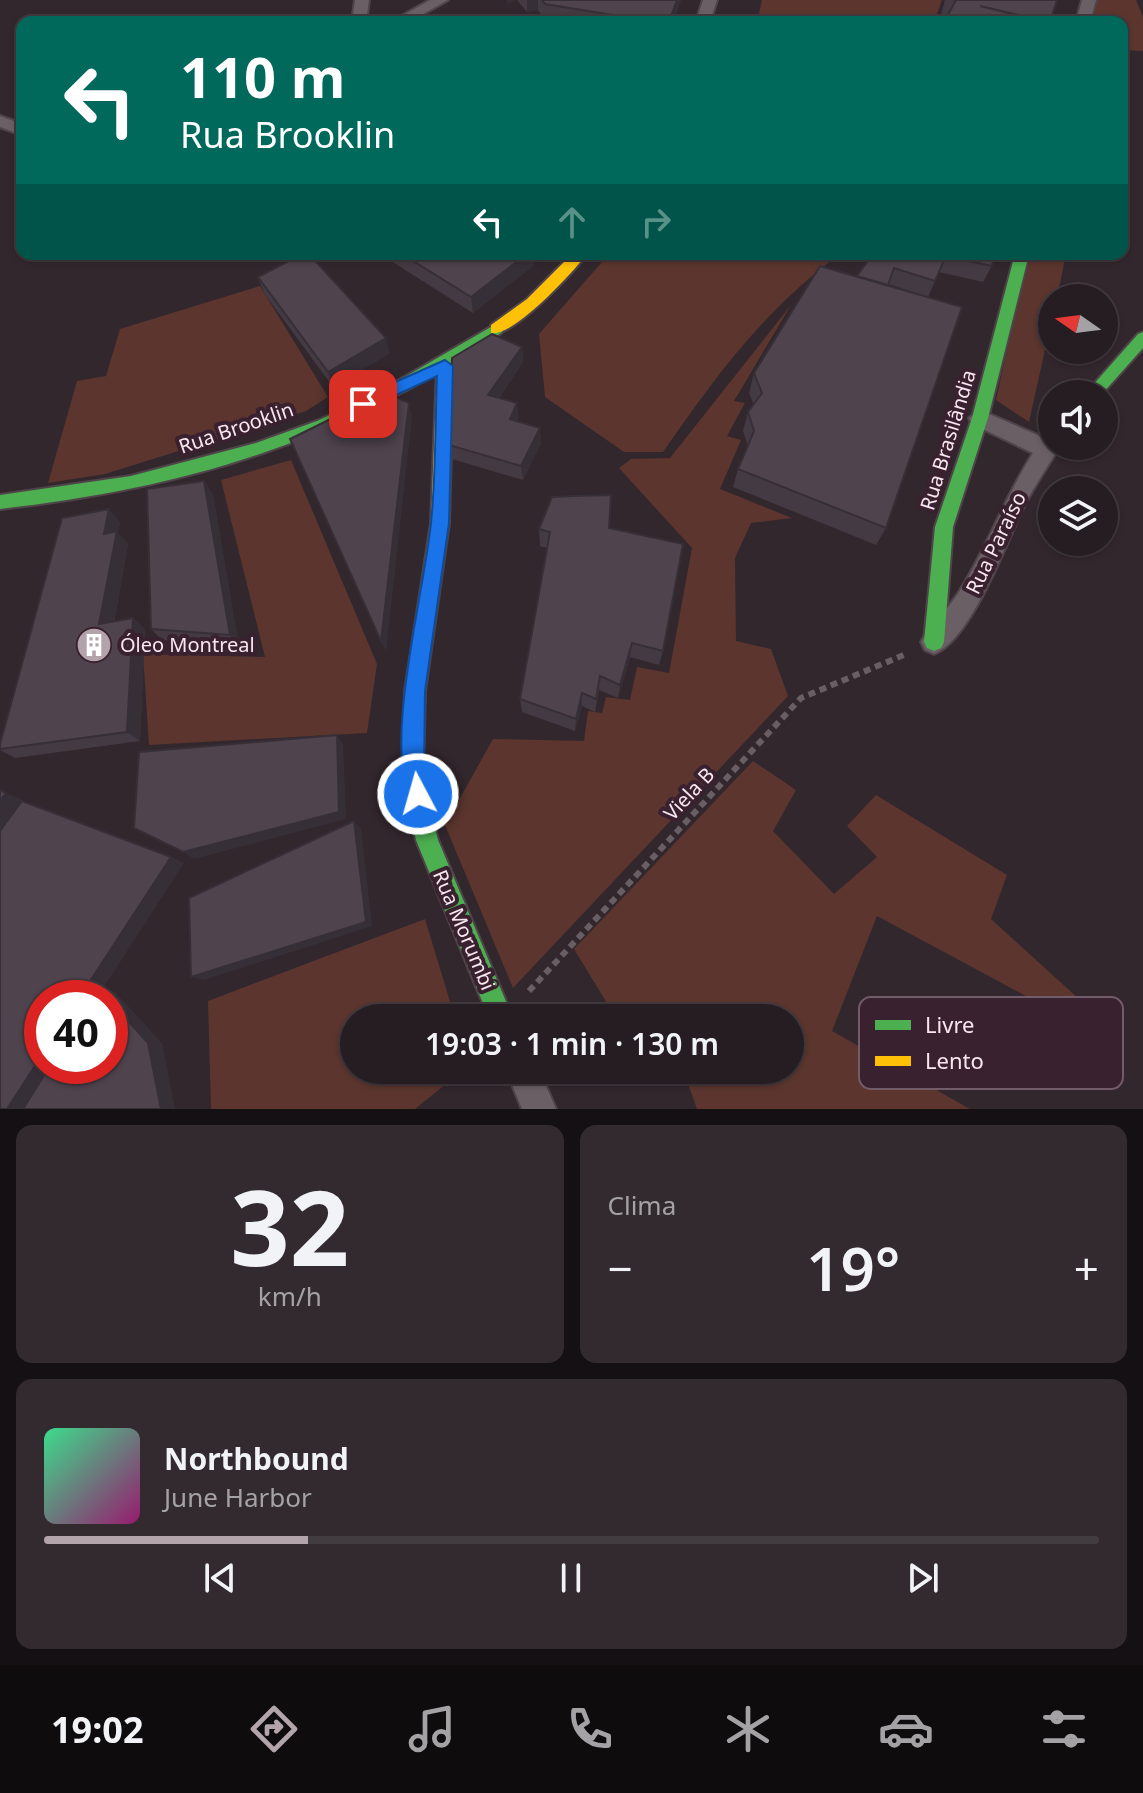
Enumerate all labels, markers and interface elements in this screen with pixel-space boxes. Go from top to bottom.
text: 110 m [180,38,345,114]
icon: left [48,48,152,152]
text: Rua Brooklin [180,110,395,159]
icon: left [466,200,510,244]
icon: ahead [550,200,594,244]
icon: right [634,200,678,244]
north arrow [1038,284,1118,364]
map controls [1038,284,1118,556]
street label: Rua Brasilândia [913,366,982,513]
pin [329,370,397,438]
button: sound [1038,380,1118,460]
icon: arrive [341,382,385,426]
street label: Rua Brooklin [175,395,297,460]
button: layers [1038,476,1118,556]
street label: Rua Paraíso [959,487,1032,598]
building icon: Óleo Montreal [75,626,113,664]
place label: Óleo Montreal [120,631,255,658]
position arrow [376,752,460,836]
street label: Viela B [657,761,720,826]
street label: Rua Morumbi [427,866,502,994]
speed limit sign: 40 [24,980,128,1084]
legend [859,997,1123,1089]
text: Livre [925,1009,974,1039]
text: 19:03 · 1 min · 130 m [425,1023,719,1064]
text: Lento [925,1045,984,1075]
text: 32 [230,1155,349,1296]
text: Clima [608,1187,676,1223]
text: 19° [806,1227,900,1309]
text: − [608,1238,633,1298]
text: + [1074,1238,1099,1298]
text: km/h [258,1278,322,1314]
text: Northbound [164,1438,349,1479]
text: June Harbor [164,1479,312,1515]
icon: previous [198,1556,242,1600]
icon: pause [549,1556,593,1600]
icon: next [901,1556,945,1600]
icon: directions [246,1701,302,1757]
icon: music [404,1701,460,1757]
icon: phone [562,1701,618,1757]
icon: climate [720,1701,776,1757]
icon: car [878,1701,934,1757]
icon: filters [1036,1701,1092,1757]
text: 19:02 [51,1705,144,1754]

